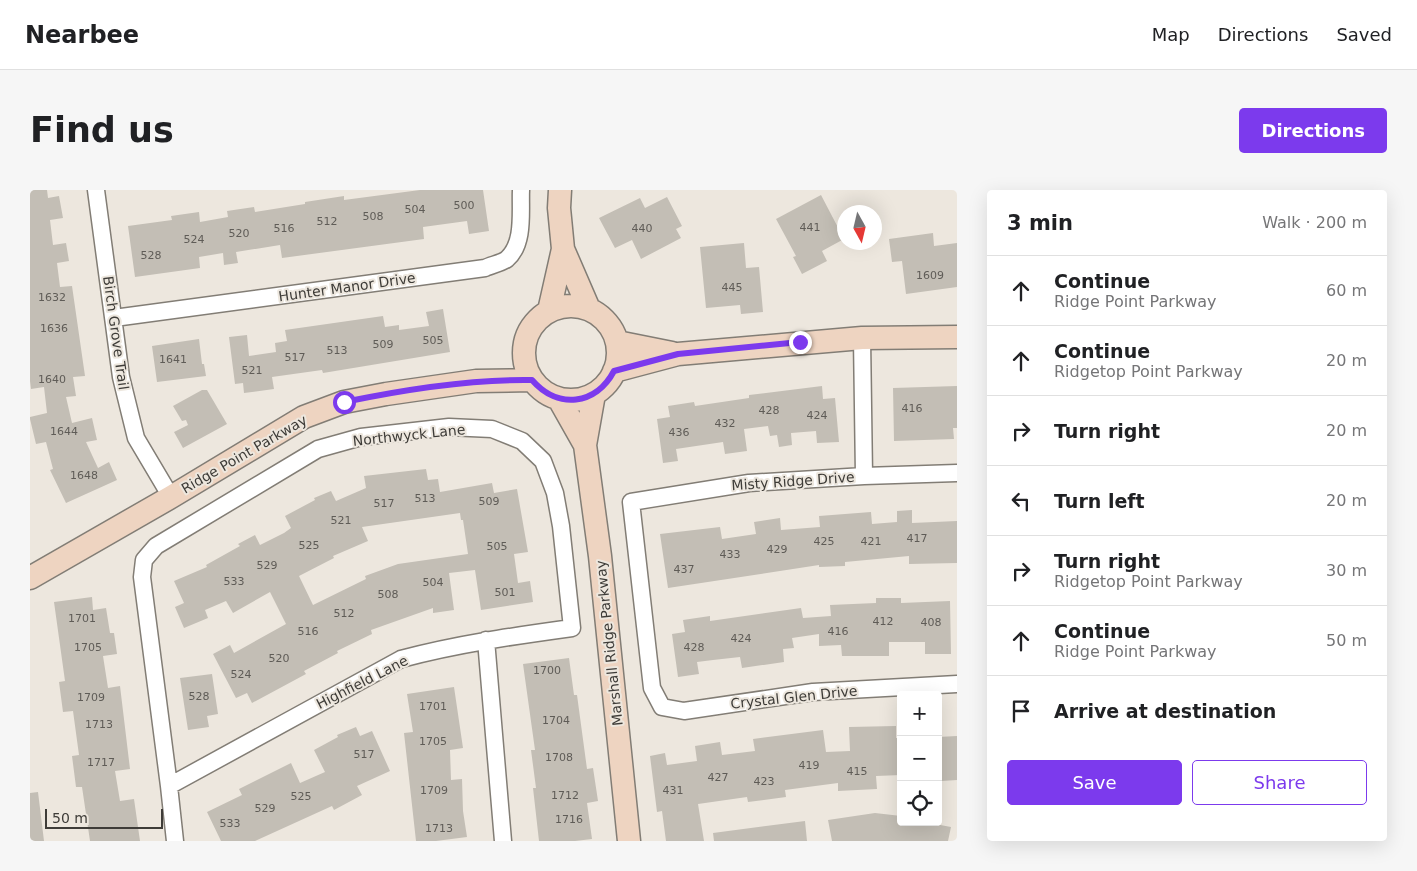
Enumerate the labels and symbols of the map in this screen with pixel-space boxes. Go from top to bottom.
house number: 500 [454,199,475,212]
house number: 504 [405,203,426,216]
north arrow [837,205,882,250]
house number: 508 [363,210,384,223]
house number: 512 [317,215,338,228]
house number: 441 [800,221,821,234]
house number: 516 [274,222,295,235]
house number: 440 [632,222,653,235]
house number: 520 [229,227,250,240]
house number: 524 [184,233,205,246]
house number: 528 [141,249,162,262]
street label: Hunter Manor Drive [277,269,417,305]
house number: 1609 [916,269,944,282]
street label: Birch Grove Trail [100,275,132,391]
house number: 445 [722,281,743,294]
house number: 1632 [38,291,66,304]
house number: 1636 [40,322,68,335]
route end [789,331,812,354]
house number: 505 [423,334,444,347]
house number: 509 [373,338,394,351]
house number: 513 [327,344,348,357]
house number: 517 [285,351,306,364]
house number: 1641 [159,353,187,366]
house number: 521 [242,364,263,377]
house number: 1640 [38,373,66,386]
route start [333,391,356,414]
house number: 416 [902,402,923,415]
house number: 428 [759,404,780,417]
house number: 424 [807,409,828,422]
street label: Ridge Point Parkway [178,412,310,496]
house number: 432 [715,417,736,430]
street label: Northwyck Lane [352,421,466,449]
house number: 1644 [50,425,78,438]
house number: 436 [669,426,690,439]
house number: 1648 [70,469,98,482]
street label: Misty Ridge Drive [731,469,855,493]
house number: 513 [415,492,436,505]
house number: 509 [479,495,500,508]
house number: 517 [374,497,395,510]
house number: 521 [331,514,352,527]
house number: 417 [907,532,928,545]
house number: 425 [814,535,835,548]
house number: 421 [861,535,882,548]
house number: 525 [299,539,320,552]
house number: 505 [487,540,508,553]
house number: 429 [767,543,788,556]
house number: 433 [720,548,741,561]
house number: 529 [257,559,278,572]
street label: Marshall Ridge Parkway [592,559,626,727]
house number: 437 [674,563,695,576]
house number: 533 [224,575,245,588]
house number: 504 [423,576,444,589]
house number: 501 [495,586,516,599]
house number: 508 [378,588,399,601]
house number: 512 [334,607,355,620]
house number: 1701 [68,612,96,625]
house number: 412 [873,615,894,628]
house number: 408 [921,616,942,629]
house number: 516 [298,625,319,638]
house number: 416 [828,625,849,638]
house number: 424 [731,632,752,645]
house number: 1705 [74,641,102,654]
house number: 428 [684,641,705,654]
house number: 520 [269,652,290,665]
street label: Highfield Lane [314,652,410,712]
house number: 1700 [533,664,561,677]
house number: 524 [231,668,252,681]
street label: Crystal Glen Drive [730,682,858,712]
house number: 528 [189,690,210,703]
house number: 1709 [77,691,105,704]
house number: 1701 [419,700,447,713]
house number: 1704 [542,714,570,727]
house number: 1713 [85,718,113,731]
house number: 1705 [419,735,447,748]
house number: 517 [354,748,375,761]
house number: 1708 [545,751,573,764]
house number: 1717 [87,756,115,769]
house number: 419 [799,759,820,772]
house number: 415 [847,765,868,778]
house number: 427 [708,771,729,784]
house number: 423 [754,775,775,788]
house number: 1709 [420,784,448,797]
house number: 431 [663,784,684,797]
house number: 1712 [551,789,579,802]
house number: 525 [291,790,312,803]
house number: 529 [255,802,276,815]
scale bar [45,806,162,829]
house number: 1716 [555,813,583,826]
house number: 533 [220,817,241,830]
house number: 1713 [425,822,453,835]

